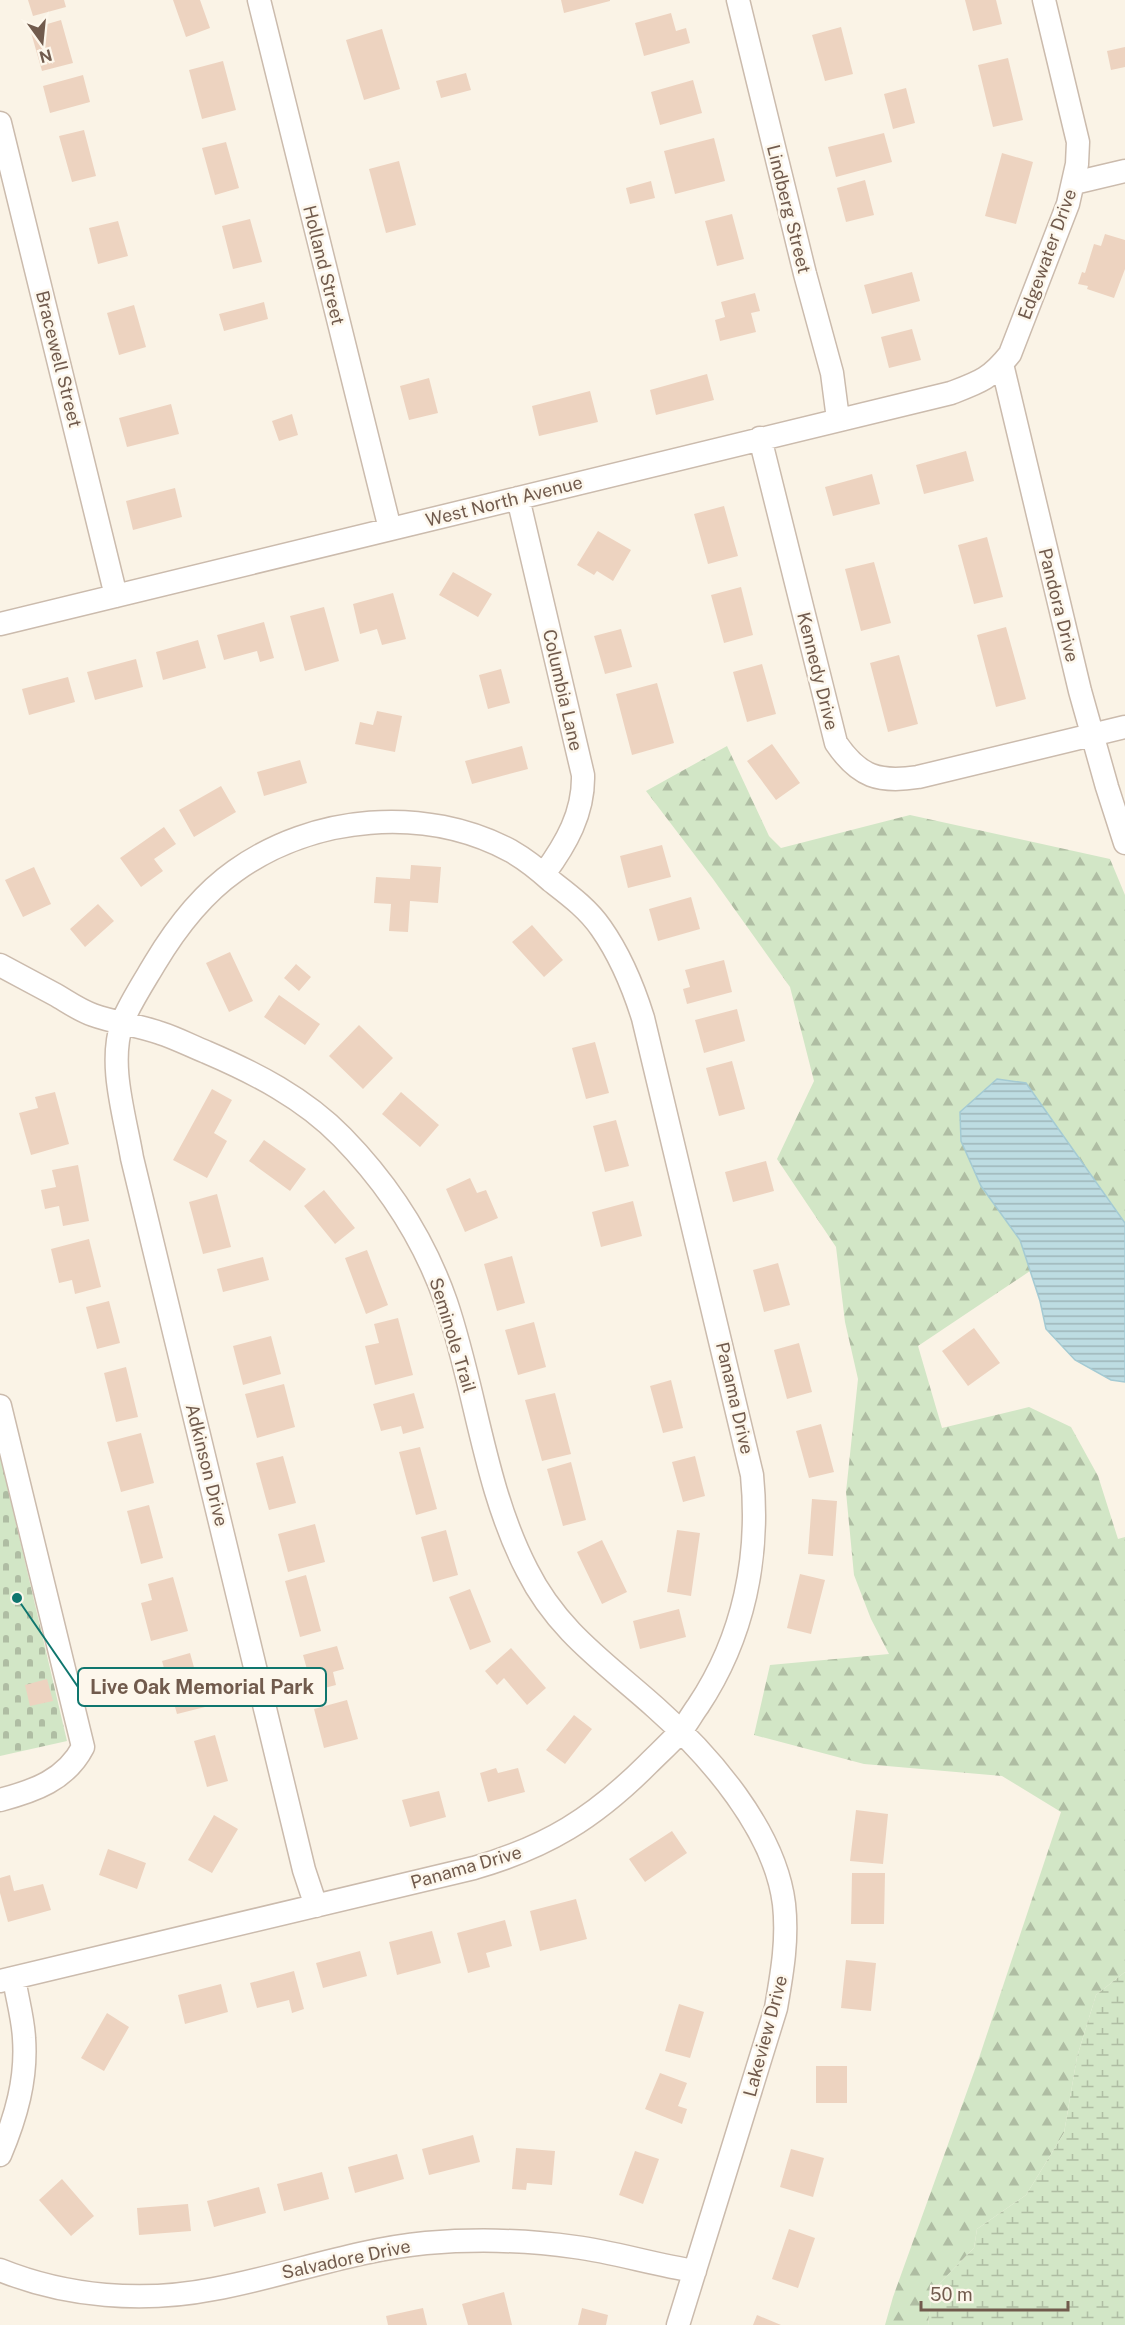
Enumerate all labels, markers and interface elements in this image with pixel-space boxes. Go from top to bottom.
north arrow [12,12,72,72]
text: N [37,45,54,67]
street label: Lindberg Street [763,142,815,276]
street label: Edgewater Drive [1014,186,1080,322]
street label: Holland Street [299,203,349,327]
street label: Bracewell Street [32,288,86,430]
street label: West North Avenue [423,471,585,531]
street label: Pandora Drive [1035,546,1083,664]
street label: Kennedy Drive [793,610,843,732]
street label: Columbia Lane [539,627,587,753]
street label: Seminole Trail [426,1275,480,1395]
street label: Panama Drive [712,1340,758,1456]
street label: Adkinson Drive [182,1402,232,1528]
callout: Live Oak Memorial Park [78,1668,326,1706]
text: Live Oak Memorial Park [90,1675,314,1699]
street label: Panama Drive [408,1841,524,1893]
street label: Lakeview Drive [739,1973,791,2099]
street label: Salvadore Drive [280,2235,412,2283]
scale bar [921,2274,1068,2312]
text: 50 m [930,2284,973,2305]

